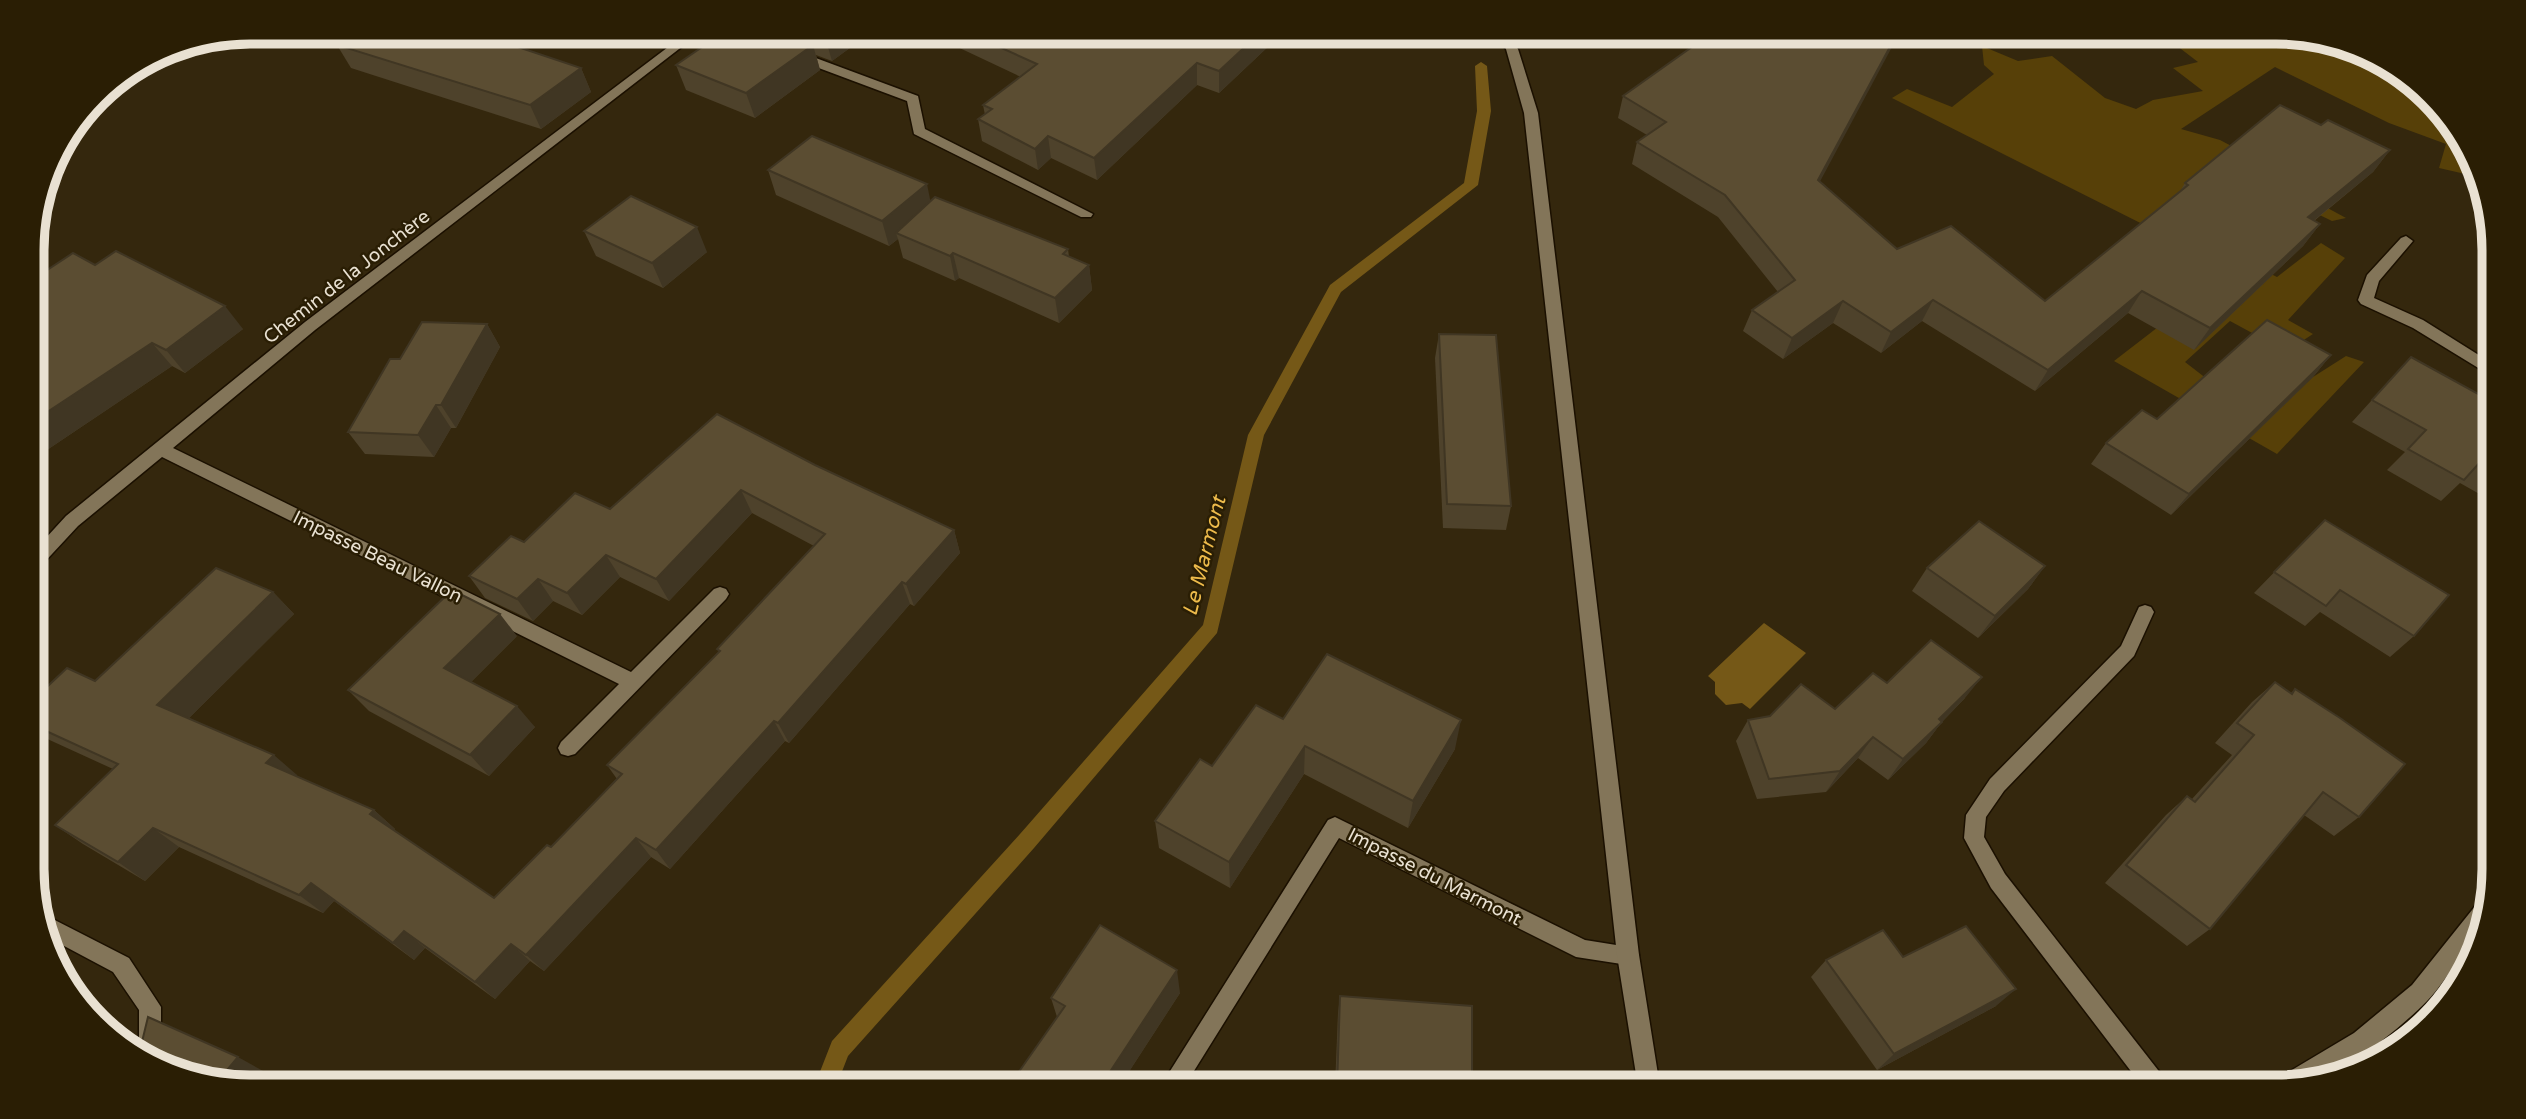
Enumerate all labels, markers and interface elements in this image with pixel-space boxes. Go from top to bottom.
street label: Chemin de la Jonchère [259,205,434,348]
water label: Le Marmont [1178,492,1232,618]
street label: Impasse Beau Vallon [289,506,466,607]
street label: Impasse du Marmont [1344,824,1525,930]

